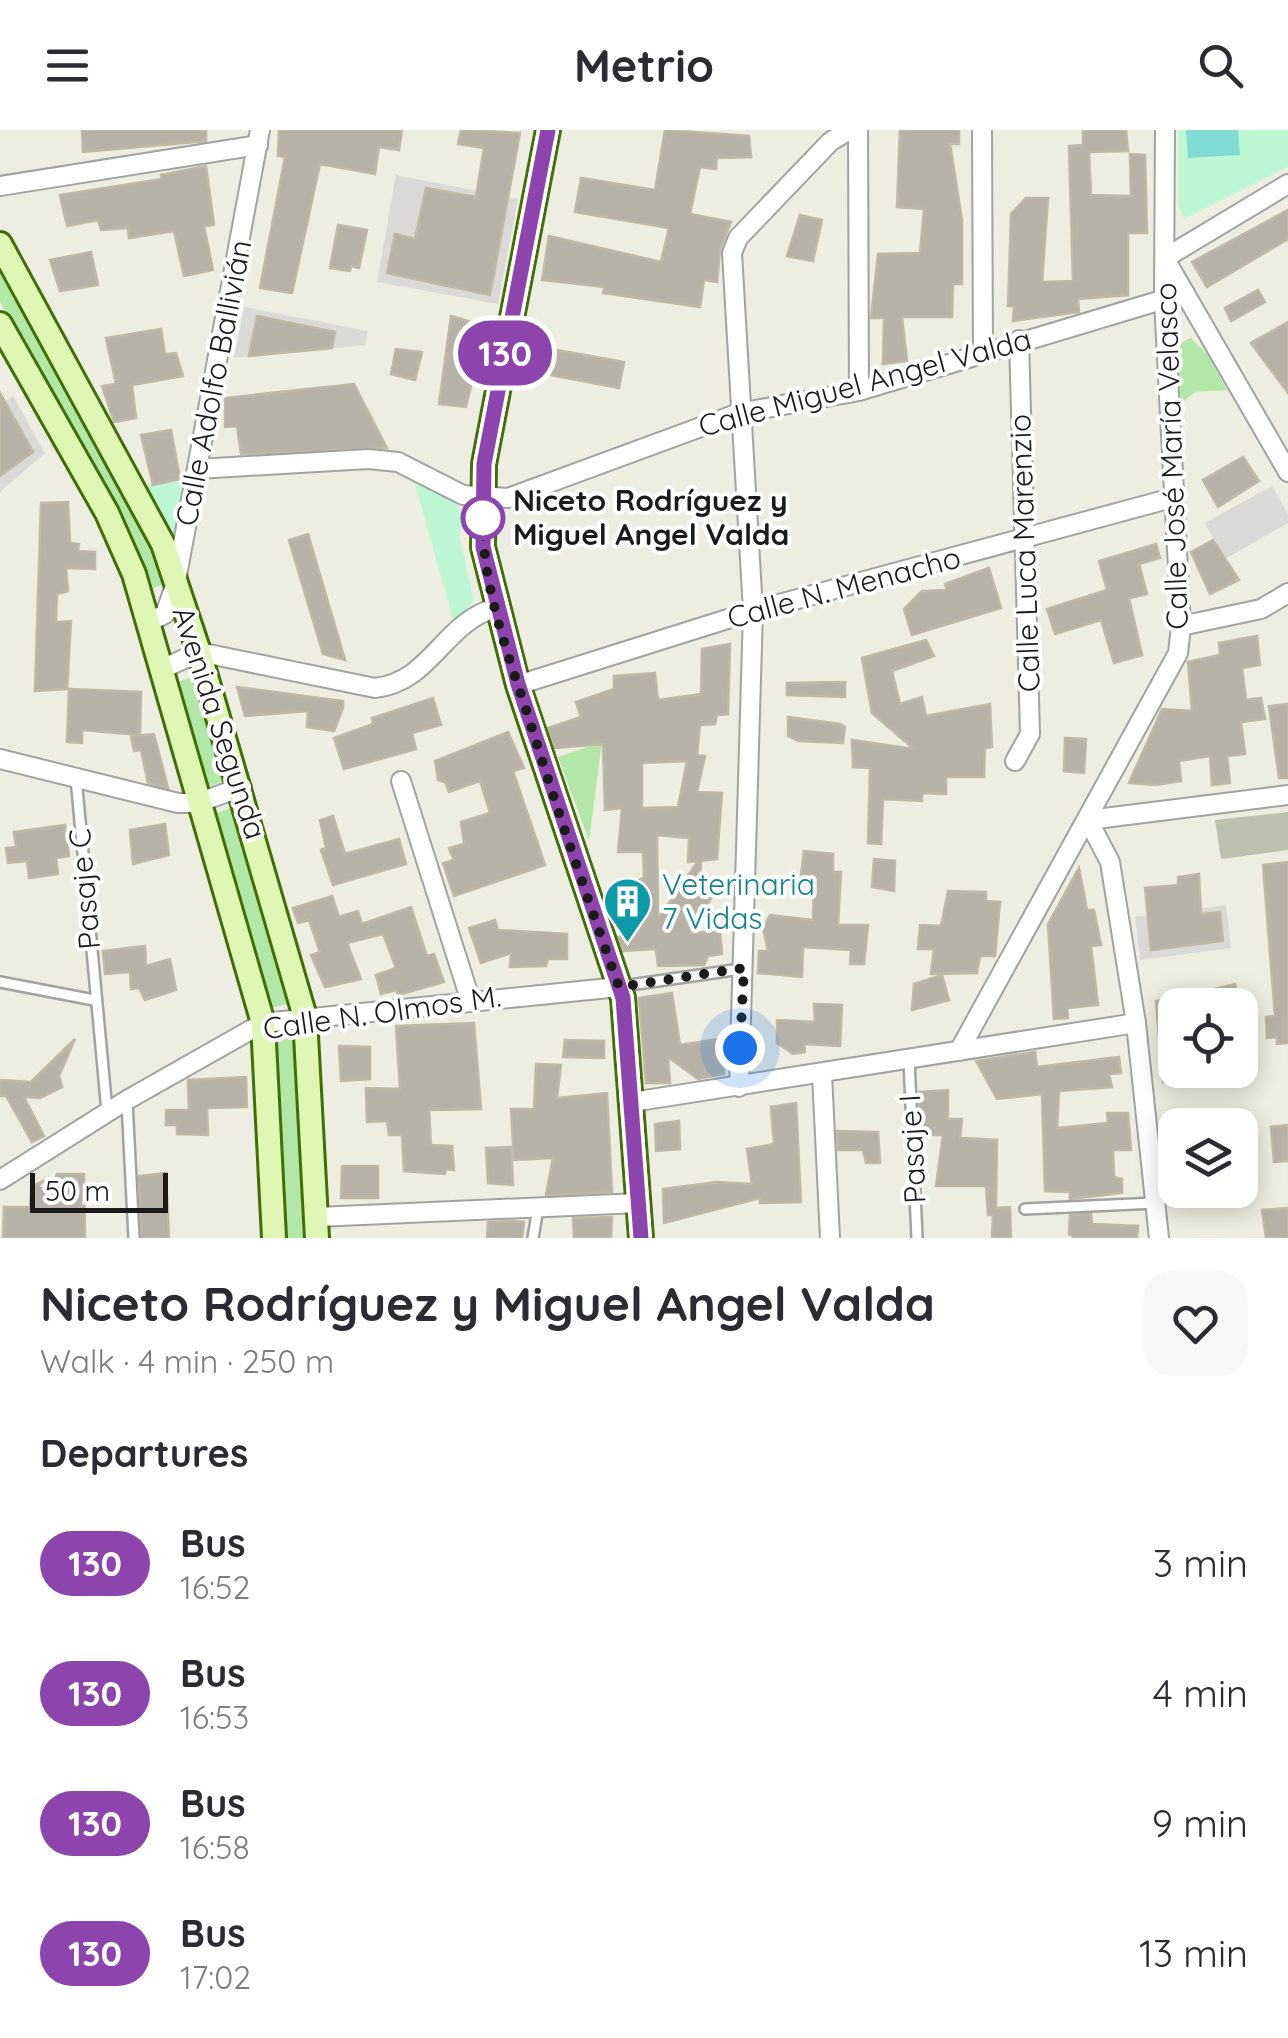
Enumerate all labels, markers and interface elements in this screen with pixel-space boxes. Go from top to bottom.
text: Metrio [574,37,714,93]
icon: menu [40,38,95,93]
icon: search [1193,38,1248,93]
street label: Calle Adolfo Ballivián [167,236,259,529]
street label: Calle José María Velasco [1146,282,1196,630]
street label: Calle Miguel Angel Valda [694,319,1035,445]
line badge: 130 [448,320,562,386]
text: 130 [478,331,532,375]
street label: Calle Luca Marenzio [1000,413,1048,693]
place label: Niceto Rodríguez y Miguel Angel Valda [513,481,789,553]
marker: Niceto Rodríguez y Miguel Angel Valda [462,497,504,539]
street label: Calle N. Menacho [723,538,965,636]
street label: Avenida Segunda [164,602,275,844]
street label: Pasaje C [60,827,108,951]
place label: Veterinaria 7 Vidas [662,865,815,937]
building icon: Veterinaria 7 Vidas [601,876,653,944]
street label: Calle N. Olmos M. [261,977,503,1048]
map controls [1158,988,1258,1208]
button: locate [1158,988,1258,1088]
your location [715,1023,765,1073]
street label: Pasaje I [890,1094,934,1205]
button: layers [1158,1108,1258,1208]
scale bar [30,1168,168,1212]
text: 50 m [45,1173,110,1208]
button: heart [1143,1271,1248,1376]
text: Niceto Rodríguez y Miguel Angel Valda [40,1273,935,1333]
text: Walk · 4 min · 250 m [40,1341,334,1381]
text: Departures [40,1429,248,1477]
text: Bus [180,1519,246,1567]
text: 3 min [1153,1539,1248,1587]
text: 130 [68,1541,122,1585]
text: 16:52 [180,1567,250,1607]
text: Bus [180,1649,246,1697]
text: 4 min [1153,1669,1248,1717]
text: 130 [68,1671,122,1715]
text: 16:53 [180,1697,249,1737]
text: Bus [180,1779,246,1827]
text: 9 min [1152,1799,1248,1847]
text: 130 [68,1801,122,1845]
text: 16:58 [180,1827,250,1867]
text: Bus [180,1909,246,1957]
text: 13 min [1139,1929,1248,1977]
text: 130 [68,1931,122,1975]
text: 17:02 [180,1957,251,1997]

